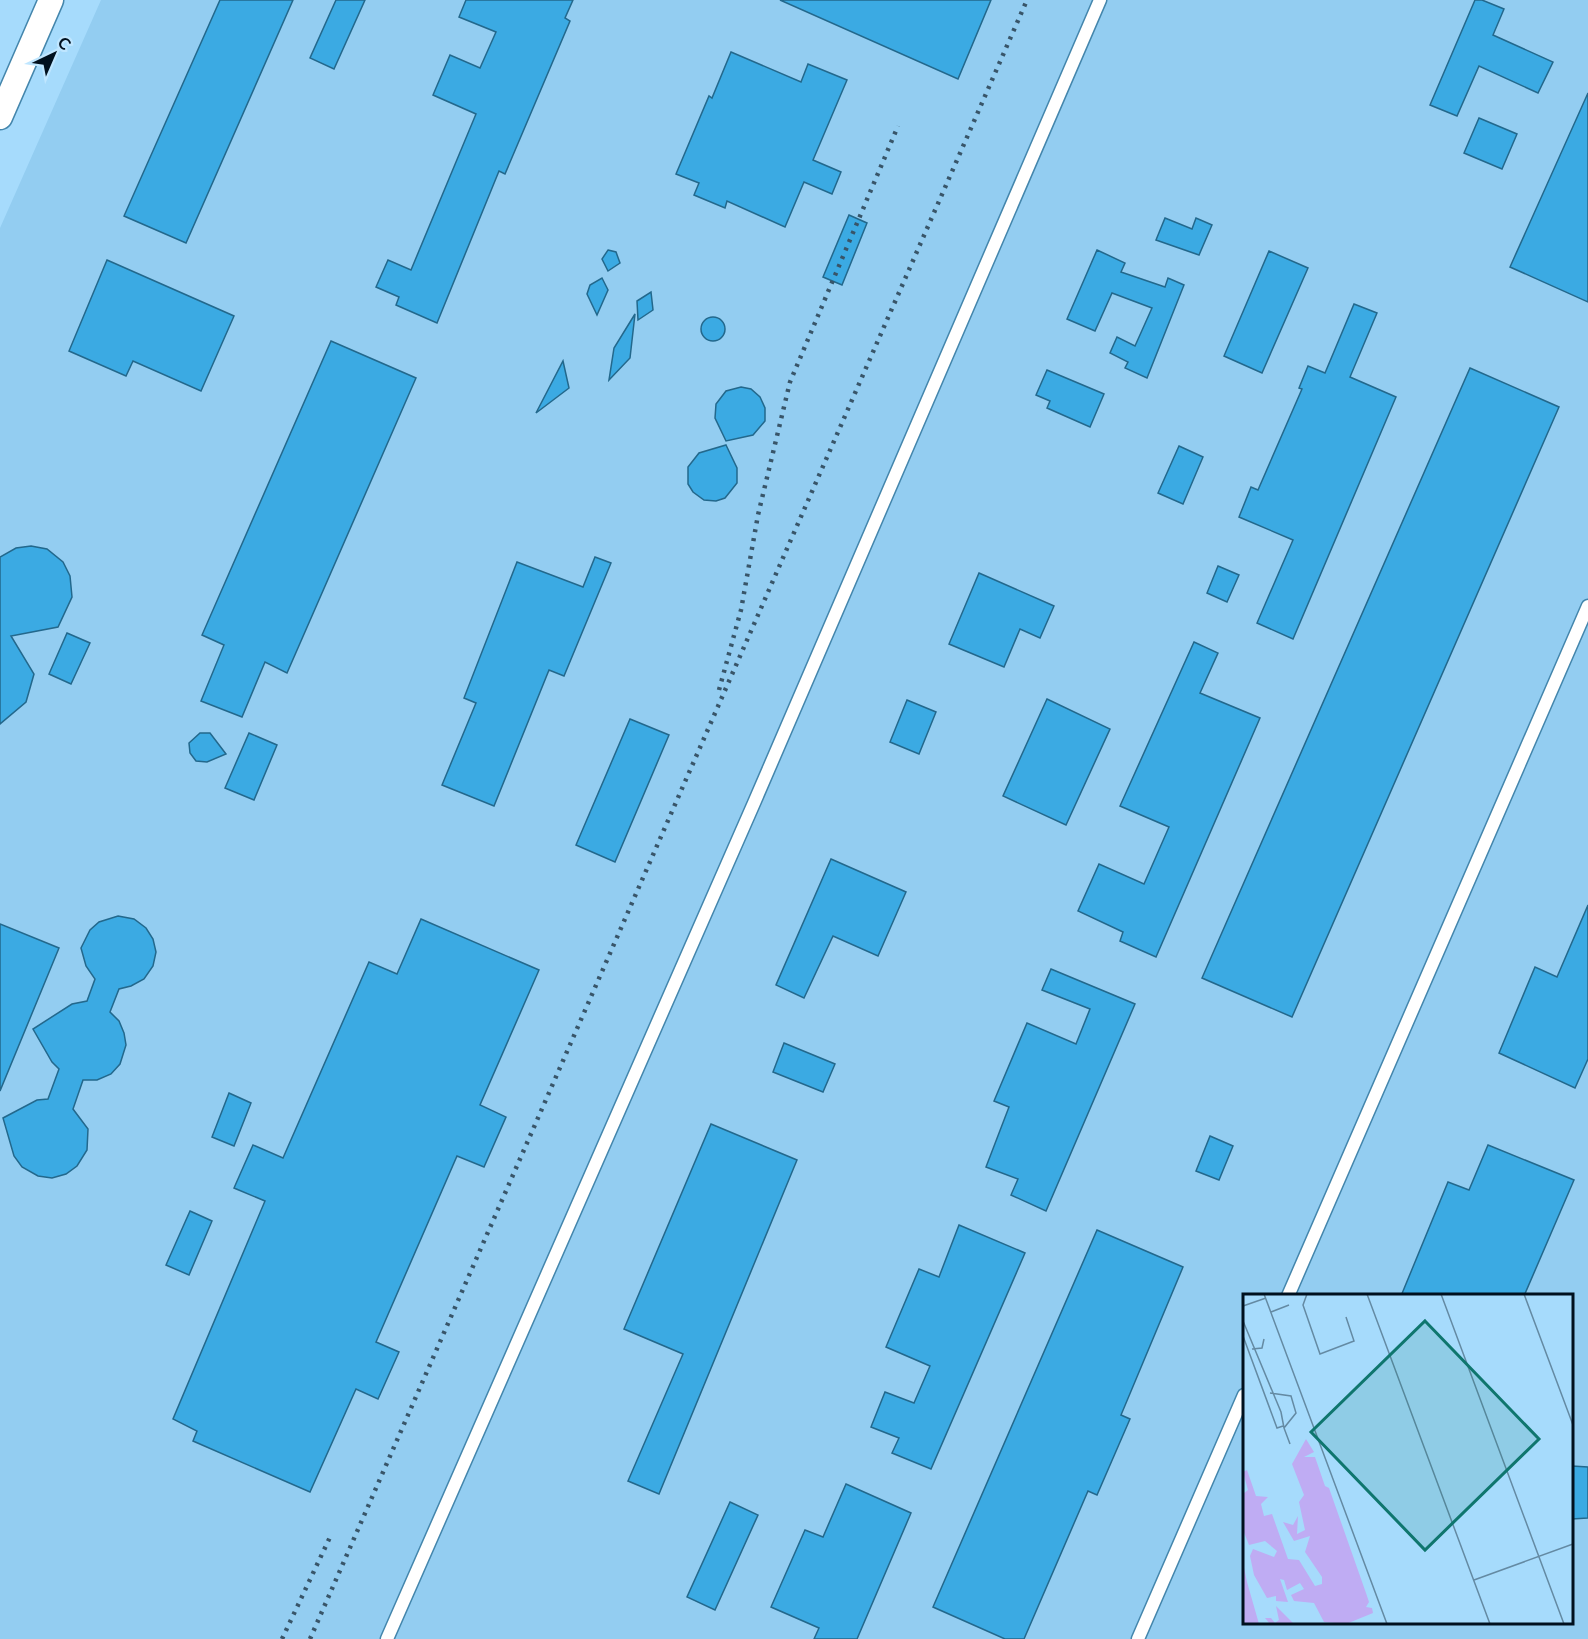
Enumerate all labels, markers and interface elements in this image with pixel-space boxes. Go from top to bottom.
north arrow [24,24,84,84]
text: С [54,32,75,54]
inset map [1243,1294,1573,1624]

